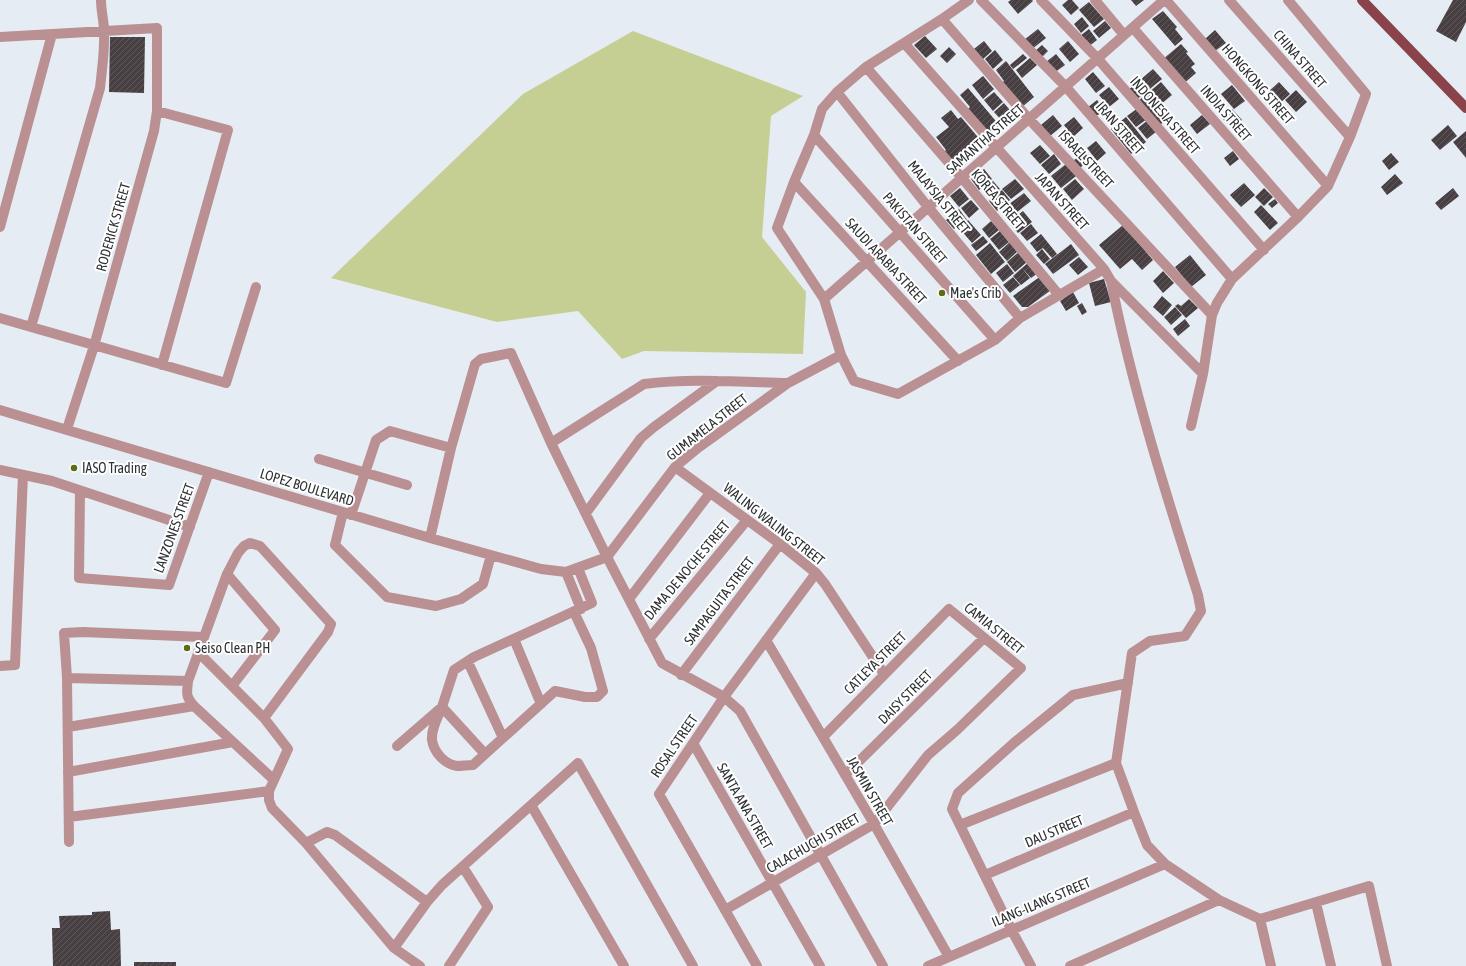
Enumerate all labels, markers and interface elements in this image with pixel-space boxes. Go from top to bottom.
street label: CHINA STREET [1270,27,1330,91]
street label: HONGKONG STREET [1219,41,1297,127]
street label: INDONESIA STREET [1127,73,1203,157]
street label: INDIA STREET [1197,82,1255,144]
street label: IRAN STREET [1093,98,1147,158]
street label: SAMANTHA STREET [943,101,1027,177]
street label: ISRAEL STREET [1055,127,1117,191]
street label: MALAYSIA STREET [905,157,973,237]
street label: KOREA STREET [968,166,1028,232]
street label: JAPAN STREET [1032,169,1092,233]
street label: RODERICK STREET [93,181,133,273]
street label: PAKISTAN STREET [880,189,950,267]
street label: SAUDI ARABIA STREET [842,215,930,307]
place label: Mae's Crib [950,285,1002,301]
marker: Mae's Crib [937,288,947,298]
street label: GUMAMELA STREET [663,390,751,464]
place label: IASO Trading [82,460,147,476]
marker: IASO Trading [69,463,79,473]
street label: LOPEZ BOULEVARD [258,465,356,509]
street label: WALING WALING STREET [720,480,828,568]
street label: LANZONES STREET [150,481,198,575]
street label: DAMA DE NOCHE STREET [641,517,733,623]
street label: SAMPAGUITA STREET [681,554,757,648]
street label: CAMIA STREET [961,599,1027,657]
street label: CATLEYA STREET [841,629,909,697]
place label: Seiso Clean PH [195,640,270,656]
marker: Seiso Clean PH [182,643,192,653]
street label: DAISY STREET [875,667,935,727]
street label: ROSAL STREET [647,712,701,780]
street label: JASMIN STREET [844,753,896,829]
street label: SANTA ANA STREET [714,760,776,852]
street label: CALACHUCHI STREET [763,810,863,876]
street label: DAU STREET [1022,812,1086,850]
street label: ILANG-ILANG STREET [989,874,1093,930]

